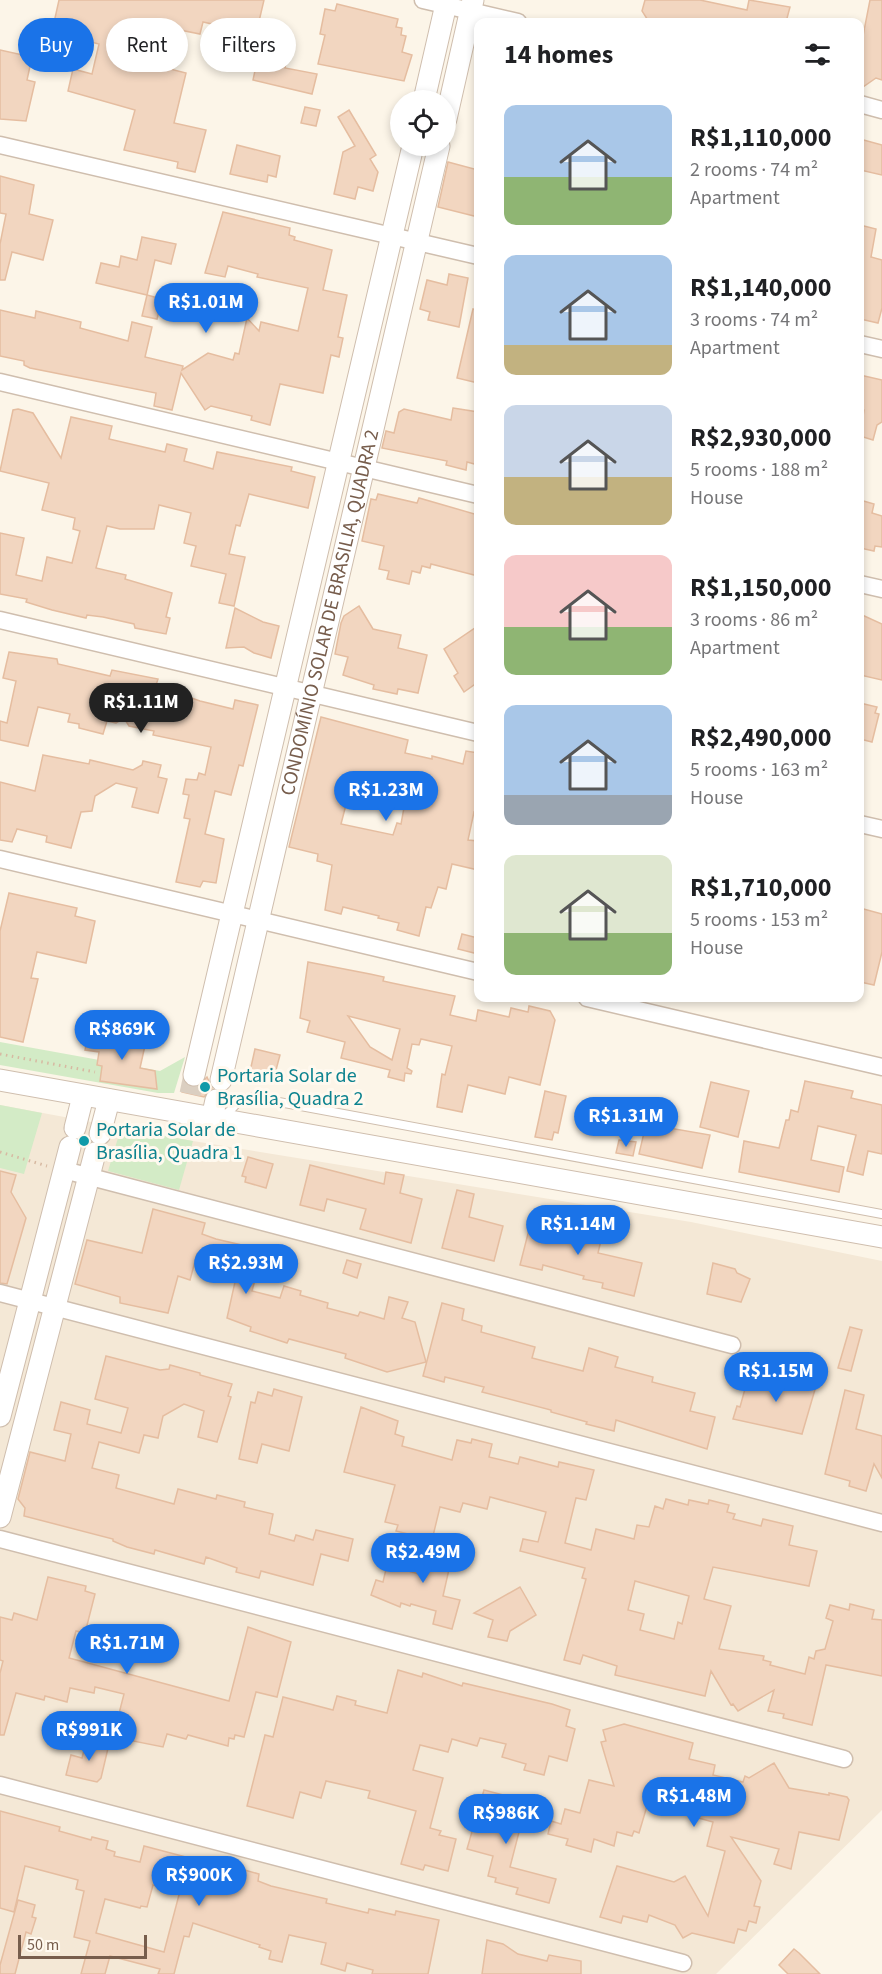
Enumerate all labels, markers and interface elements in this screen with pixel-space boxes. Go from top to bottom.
chip: Buy [18,18,94,72]
chip: Rent [106,18,188,72]
chip: Filters [200,18,296,72]
text: 14 homes [504,36,613,73]
icon: filters [801,38,834,71]
map controls [390,90,456,156]
button: locate [390,90,456,156]
text: R$1,110,000 [690,119,831,156]
icon: home [552,129,624,201]
text: 2 rooms · 74 m² [690,156,818,184]
text: Apartment [690,184,780,212]
text: R$1,140,000 [690,269,831,306]
icon: home [552,279,624,351]
pin: R$1.01M [151,283,261,334]
text: R$1.01M [168,288,244,316]
text: 3 rooms · 74 m² [690,306,818,334]
text: Apartment [690,334,780,362]
text: R$2,930,000 [690,419,831,456]
street label: CONDOMÍNIO SOLAR DE BRASILIA, QUADRA 2 [274,427,386,798]
icon: home [552,429,624,501]
text: 5 rooms · 188 m² [690,456,828,484]
text: House [690,484,743,512]
text: R$1,150,000 [690,569,831,606]
icon: home [552,579,624,651]
text: 3 rooms · 86 m² [690,606,818,634]
text: Apartment [690,634,780,662]
pin: R$1.11M [86,683,196,734]
text: R$1.11M [103,688,179,716]
text: R$2,490,000 [690,719,831,756]
icon: home [552,729,624,801]
text: 5 rooms · 163 m² [690,756,828,784]
pin: R$1.23M [331,771,441,822]
text: R$1.23M [348,776,424,804]
text: House [690,784,743,812]
text: R$1,710,000 [690,869,831,906]
icon: home [552,879,624,951]
text: 5 rooms · 153 m² [690,906,828,934]
text: House [690,934,743,962]
pin: R$869K [73,1010,171,1061]
text: R$869K [89,1015,155,1043]
place label: Portaria Solar de Brasília, Quadra 2 [217,1062,364,1113]
marker: Portaria Solar de Brasília, Quadra 2 [198,1080,212,1094]
pin: R$1.31M [571,1097,681,1148]
text: R$1.31M [588,1102,664,1130]
place label: Portaria Solar de Brasília, Quadra 1 [96,1116,243,1167]
marker: Portaria Solar de Brasília, Quadra 1 [77,1134,91,1148]
pin: R$1.14M [523,1205,633,1256]
text: R$1.14M [540,1210,616,1238]
pin: R$2.93M [191,1244,301,1295]
text: R$2.93M [208,1249,284,1277]
pin: R$1.15M [721,1352,831,1403]
text: R$1.15M [738,1357,814,1385]
pin: R$2.49M [368,1533,478,1584]
text: R$2.49M [385,1538,461,1566]
pin: R$1.71M [72,1624,182,1675]
text: R$1.71M [89,1629,165,1657]
pin: R$991K [40,1711,138,1762]
text: R$991K [56,1716,122,1744]
pin: R$1.48M [639,1777,749,1828]
text: R$1.48M [656,1782,732,1810]
pin: R$986K [457,1794,555,1845]
text: R$986K [473,1799,539,1827]
pin: R$900K [150,1856,248,1907]
text: R$900K [166,1861,232,1889]
scale bar [18,1932,147,1960]
text: 50 m [27,1934,59,1956]

